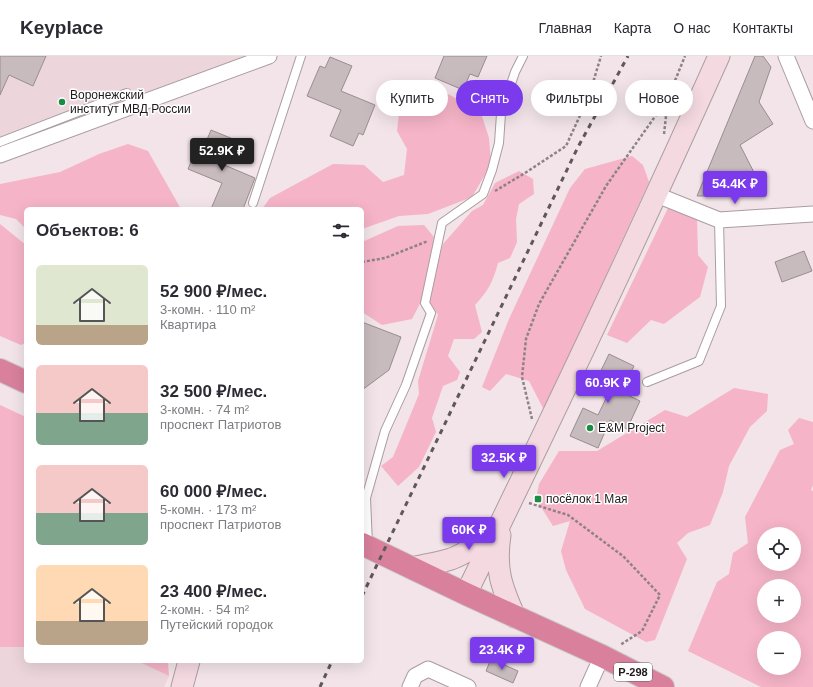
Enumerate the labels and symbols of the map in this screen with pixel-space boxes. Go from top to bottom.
place label: Воронежский институт МВД России [70,88,191,116]
marker: Воронежский институт МВД России [57,97,67,107]
pin: 52.9K ₽ [185,138,259,172]
pin: 54.4K ₽ [698,171,772,205]
pin: 60.9K ₽ [571,370,645,404]
place label: E&M Project [598,421,665,435]
marker: E&M Project [585,423,595,433]
pin: 32.5K ₽ [467,445,541,479]
place label: посёлок 1 Мая [546,492,628,506]
marker: посёлок 1 Мая [533,494,543,504]
pin: 60K ₽ [441,517,497,551]
pin: 23.4K ₽ [465,637,539,671]
road number: Р-298 [614,663,652,681]

